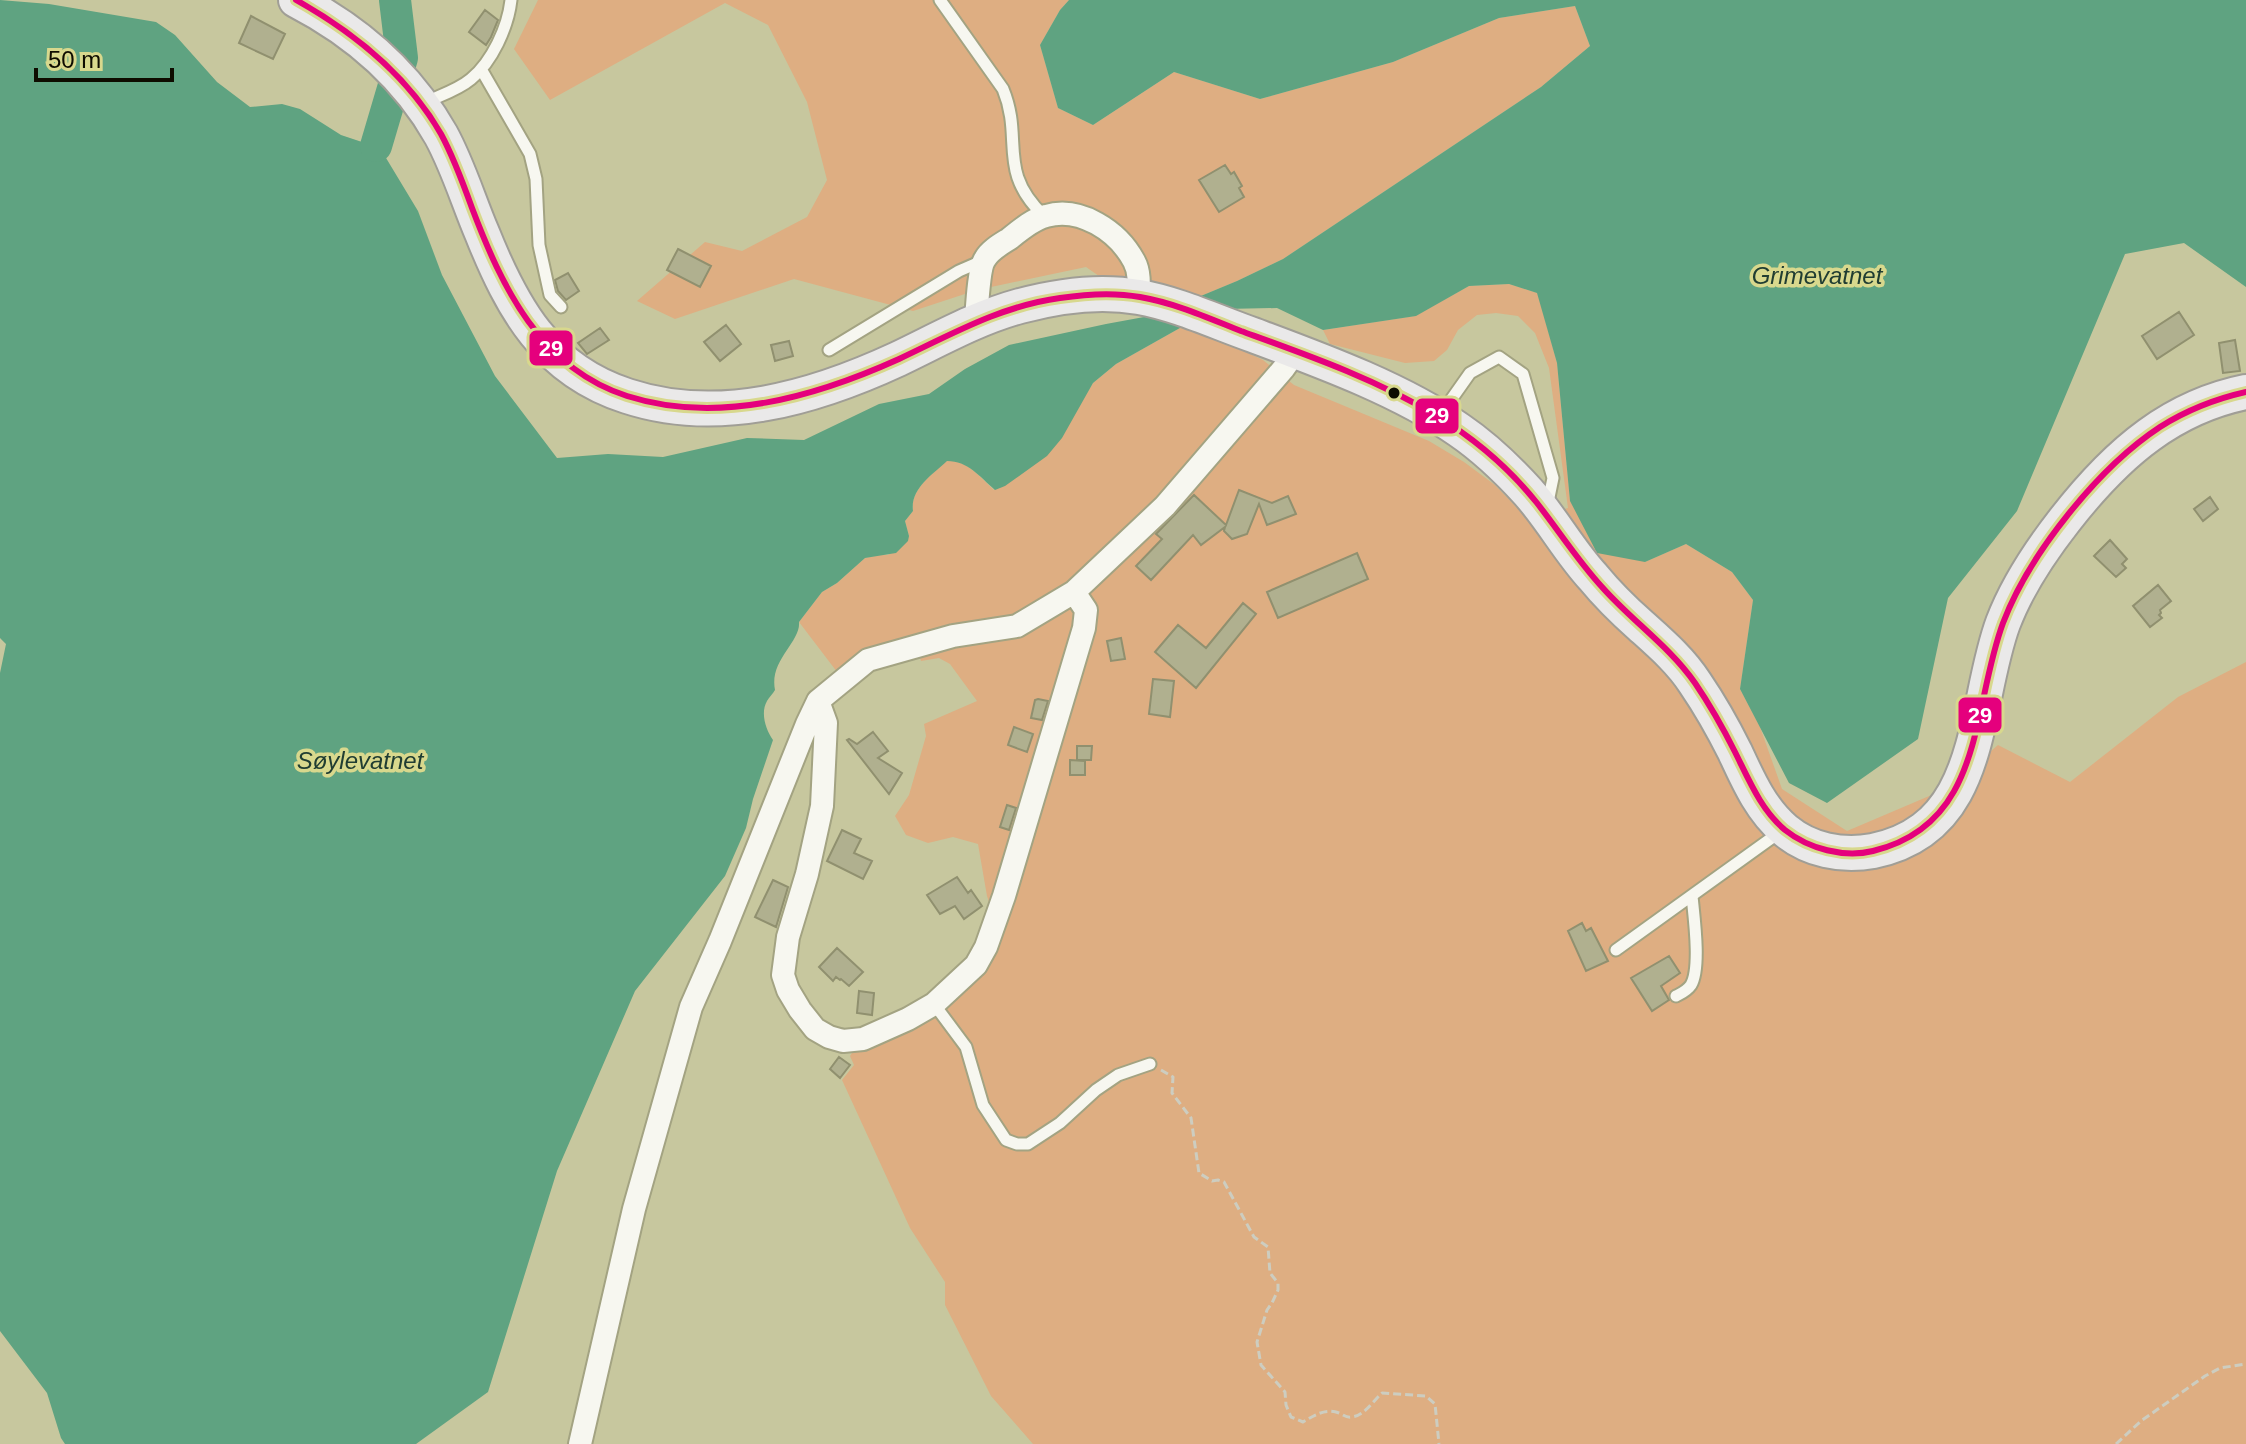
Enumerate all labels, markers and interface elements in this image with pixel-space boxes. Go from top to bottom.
scale bar [36,32,172,82]
text: 50 m [48,46,101,73]
water label: Grimevatnet [1752,262,1884,289]
line badge: 29 [528,329,574,367]
text: 29 [539,336,563,361]
unlabelled marker [1386,385,1402,401]
line badge: 29 [1414,397,1460,435]
text: 29 [1425,403,1449,428]
line badge: 29 [1957,696,2003,734]
text: 29 [1968,703,1992,728]
water label: Søylevatnet [297,747,425,774]

